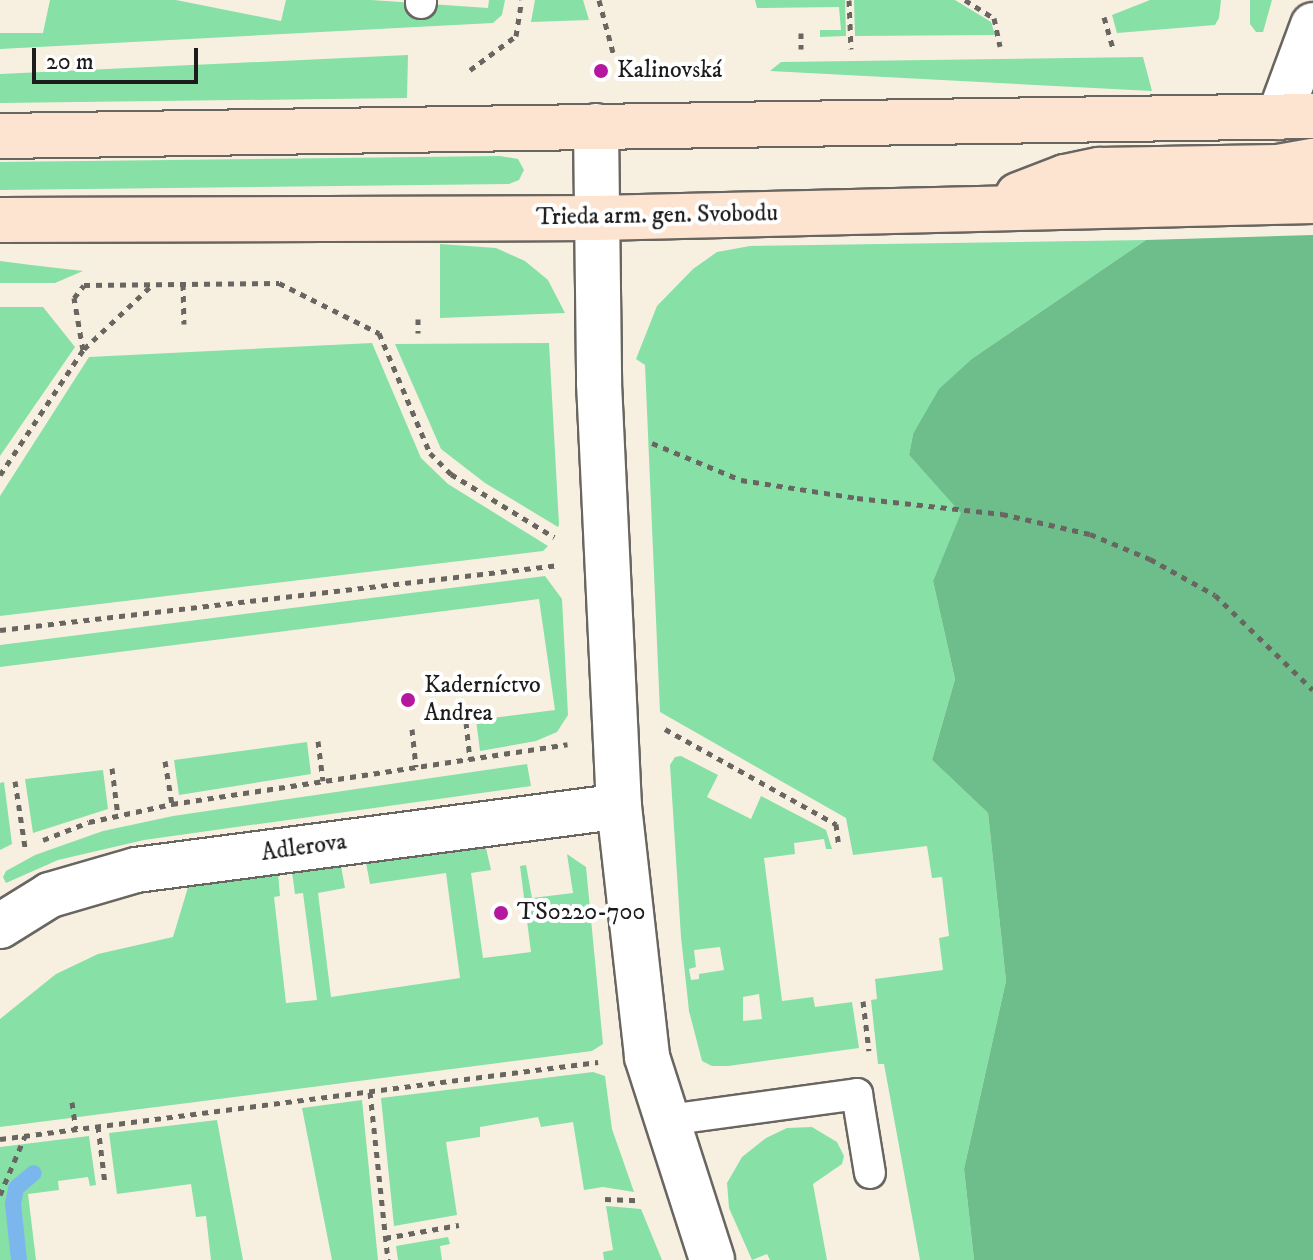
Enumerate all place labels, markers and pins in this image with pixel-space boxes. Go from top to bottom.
place label: Kalinovská [617,57,722,85]
marker: Kalinovská [592,62,610,80]
place label: Kaderníctvo Andrea [424,672,541,728]
marker: Kaderníctvo Andrea [399,691,417,709]
place label: TS0220-700 [517,899,645,927]
marker: TS0220-700 [492,904,510,922]

